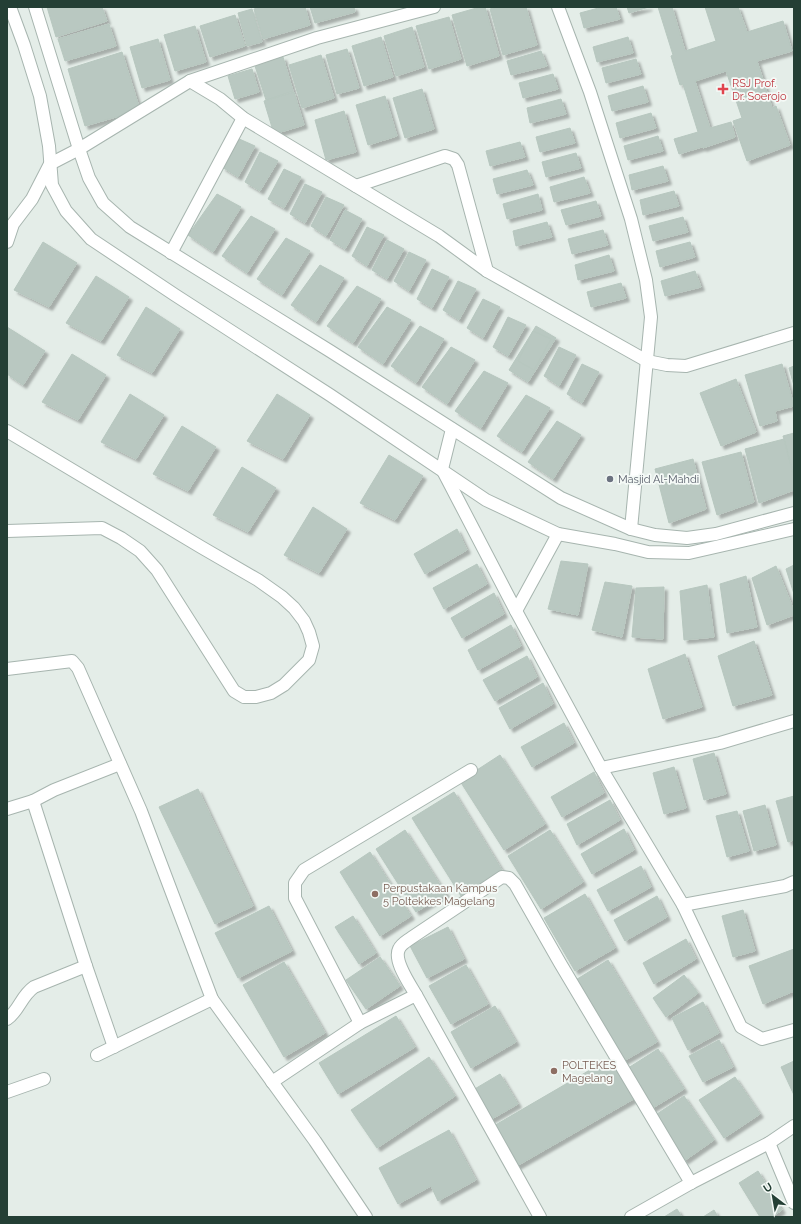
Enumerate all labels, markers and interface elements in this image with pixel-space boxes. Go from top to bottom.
place label: RSJ Prof. Dr. Soerojo [732,77,787,103]
marker: RSJ Prof. Dr. Soerojo [717,83,729,95]
place label: Masjid Al-Mahdi [618,473,699,486]
marker: Masjid Al-Mahdi [605,474,615,484]
place label: Perpustakaan Kampus 5 Poltekkes Magelang [383,882,497,908]
marker: Perpustakaan Kampus 5 Poltekkes Magelang [370,889,380,899]
place label: POLTEKES Magelang [562,1059,616,1085]
marker: POLTEKES Magelang [549,1066,559,1076]
north arrow [753,1176,793,1216]
text: U [761,1180,775,1196]

